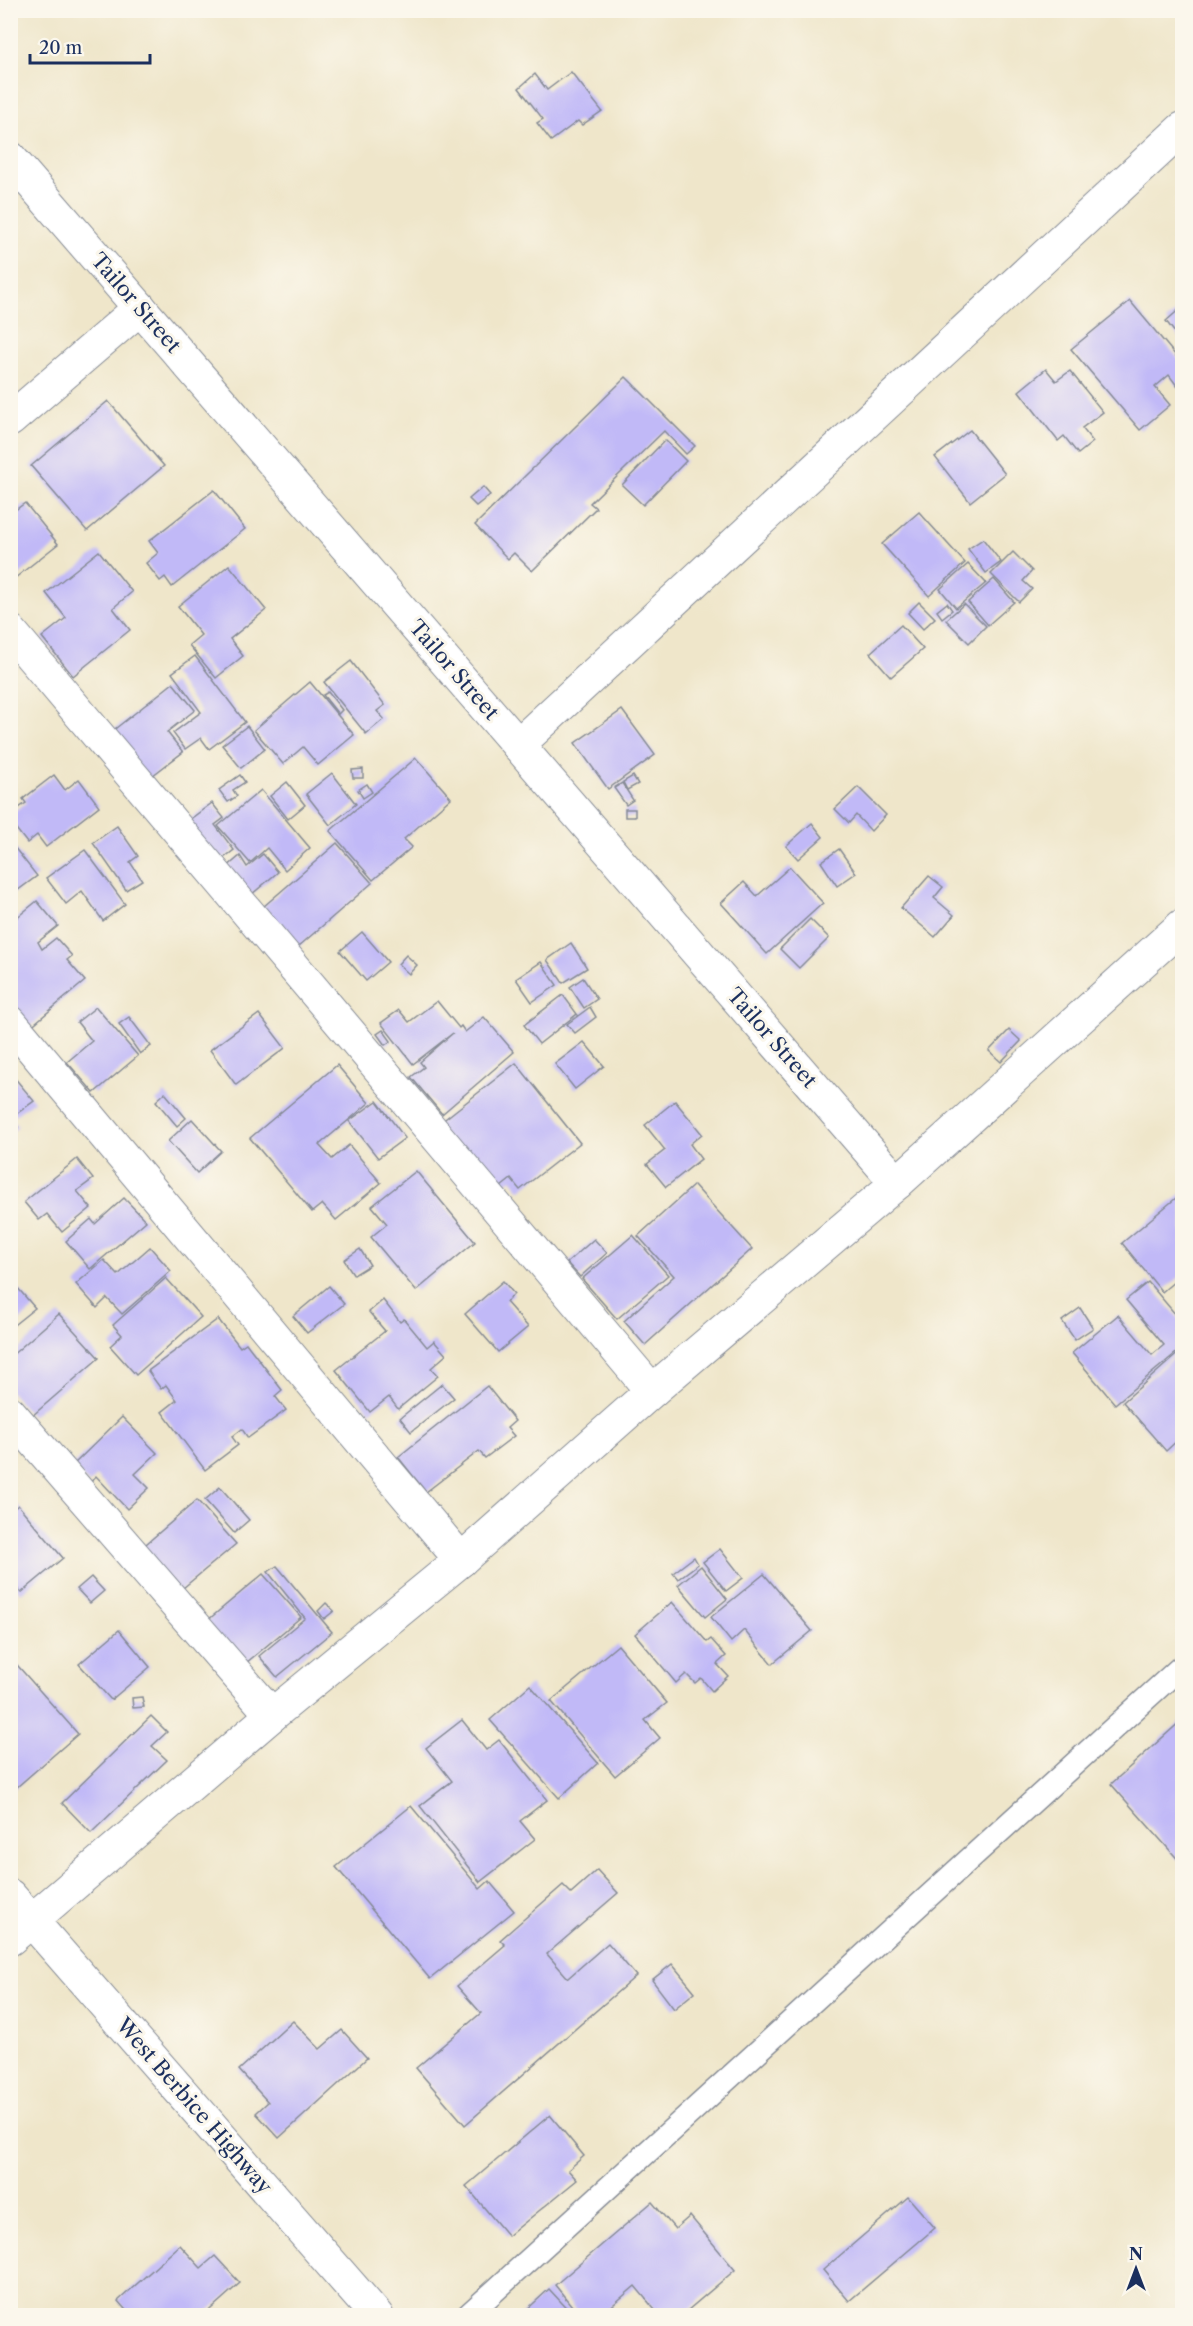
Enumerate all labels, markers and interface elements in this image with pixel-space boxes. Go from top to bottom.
scale bar [30,27,150,65]
text: 20 m [39,37,83,59]
street label: Tailor Street [86,248,187,358]
street label: Tailor Street [404,615,505,725]
street label: Tailor Street [722,983,823,1093]
street label: West Berbice Highway [111,2012,278,2199]
north arrow [1106,2239,1166,2299]
text: N [1129,2244,1143,2264]

